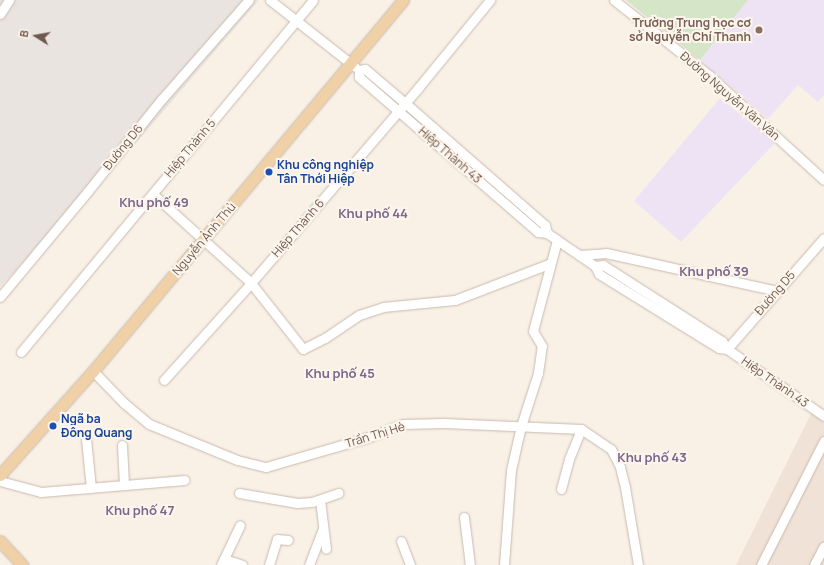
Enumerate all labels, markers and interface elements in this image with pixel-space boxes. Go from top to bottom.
north arrow [16,16,56,56]
place label: Trường Trung học cơ sở Nguyễn Chí Thanh [629,16,751,44]
marker: Trường Trung học cơ sở Nguyễn Chí Thanh [754,25,764,35]
text: B [16,29,32,38]
street label: Đường Nguyễn Văn Vân [677,49,783,143]
street label: Hiệp Thành 5 [161,116,219,180]
street label: Đường D6 [100,121,146,173]
street label: Hiệp Thành 43 [416,124,484,186]
place label: Khu công nghiệp Tân Thới Hiệp [277,158,374,186]
marker: Khu công nghiệp Tân Thới Hiệp [264,167,274,177]
district label: Khu phố 49 [119,194,189,210]
street label: Hiệp Thành 6 [269,196,327,260]
street label: Nguyễn Ảnh Thủ [169,200,239,278]
district label: Khu phố 44 [338,205,408,221]
district label: Khu phố 39 [679,263,749,279]
street label: Đường D5 [752,268,798,318]
street label: Hiệp Thành 43 [739,354,811,410]
district label: Khu phố 45 [305,365,375,381]
place label: Ngã ba Đông Quang [61,412,132,440]
street label: Trần Thị Hè [343,419,407,451]
marker: Ngã ba Đông Quang [48,421,58,431]
district label: Khu phố 43 [617,449,687,465]
district label: Khu phố 47 [106,502,174,518]

